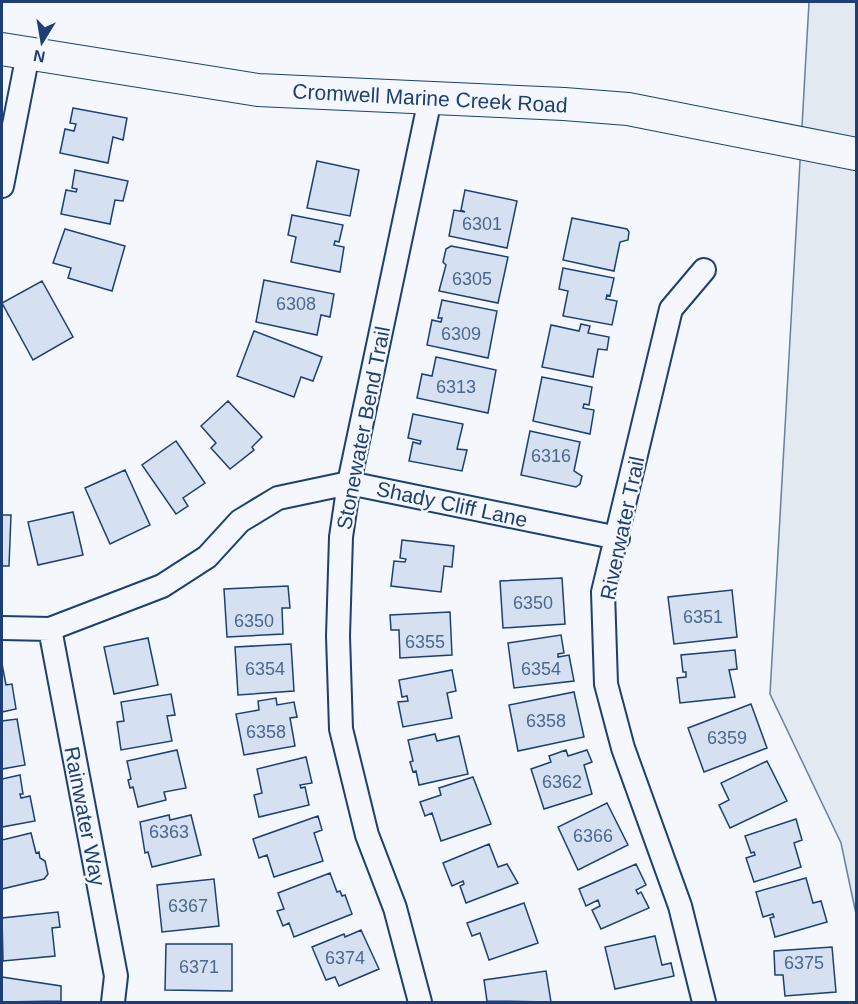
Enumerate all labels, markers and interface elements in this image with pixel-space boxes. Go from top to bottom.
north arrow [12,12,72,72]
text: N [32,47,47,66]
street label: Cromwell Marine Creek Road [292,79,568,117]
house number: 6301 [462,214,502,234]
house number: 6305 [452,269,492,289]
house number: 6308 [276,294,316,314]
street label: Stonewater Bend Trail [332,324,394,532]
house number: 6309 [441,324,481,344]
house number: 6313 [436,377,476,397]
house number: 6316 [531,446,571,466]
street label: Riverwater Trail [596,454,648,602]
street label: Shady Cliff Lane [374,477,530,531]
house number: 6350 [513,593,553,613]
house number: 6351 [683,607,723,627]
house number: 6350 [234,611,274,631]
house number: 6355 [405,632,445,652]
house number: 6354 [245,659,285,679]
house number: 6354 [521,659,561,679]
house number: 6358 [526,711,566,731]
house number: 6358 [246,722,286,742]
house number: 6359 [707,728,747,748]
street label: Rainwater Way [60,744,110,888]
house number: 6362 [542,772,582,792]
house number: 6363 [149,822,189,842]
house number: 6366 [573,826,613,846]
house number: 6367 [168,896,208,916]
house number: 6374 [325,948,365,968]
house number: 6375 [784,953,824,973]
house number: 6371 [179,957,219,977]

